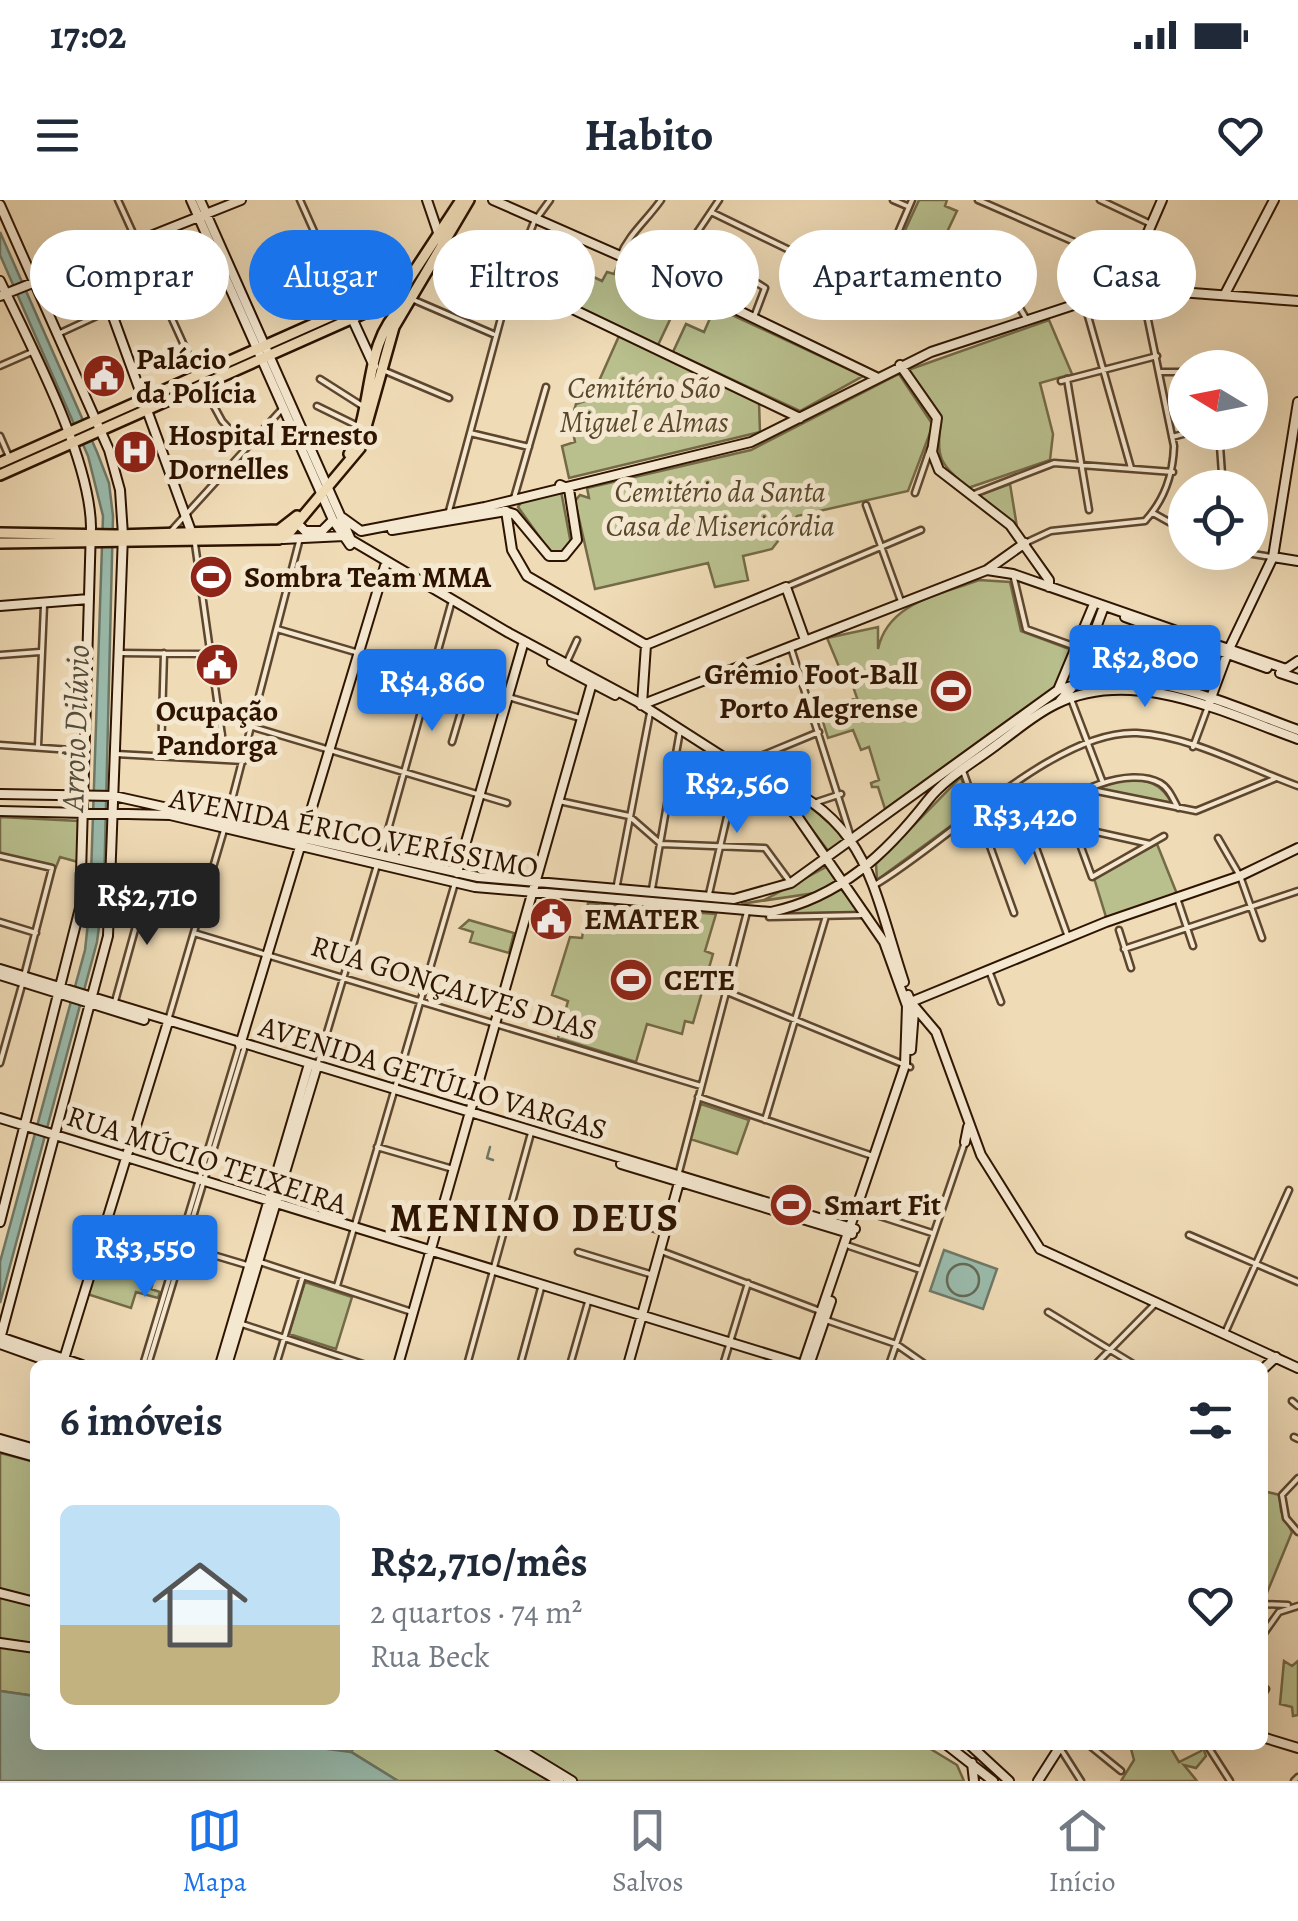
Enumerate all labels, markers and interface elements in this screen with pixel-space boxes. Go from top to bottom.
text: 17:02 [50,9,126,61]
text: Habito [584,104,714,166]
icon: menu [30,108,85,163]
icon: heart [1213,108,1268,163]
chip: Comprar [30,230,229,320]
chip: Alugar [249,230,413,320]
chip: Filtros [433,230,595,320]
chip: Novo [615,230,759,320]
chip: Apartamento [779,230,1037,320]
chip: Casa [1057,230,1196,320]
place label: Palácio da Polícia [136,339,257,413]
north arrow [1168,350,1268,450]
map controls [1168,350,1268,570]
public building icon: Palácio da Polícia [81,353,127,399]
park label: Cemitério São Miguel e Almas [560,368,728,442]
place label: Hospital Ernesto Dornelles [168,415,378,489]
hospital icon: Hospital Ernesto Dornelles [112,429,158,475]
button: locate [1168,470,1268,570]
park label: Cemitério da Santa Casa de Misericórdia [605,472,835,546]
sports icon: Sombra Team MMA [188,554,234,600]
place label: Sombra Team MMA [244,557,491,597]
pin: R$2,800 [1053,625,1237,710]
text: R$2,800 [1091,635,1199,679]
public building icon: Ocupação Pandorga [194,642,240,688]
water label: Arroio Dilúvio [50,644,100,814]
pin: R$4,860 [340,649,524,734]
place label: Grêmio Foot-Ball Porto Alegrense [704,654,918,728]
text: R$4,860 [379,659,485,703]
sports icon: Grêmio Foot-Ball Porto Alegrense [928,668,974,714]
place label: Ocupação Pandorga [156,691,278,765]
pin: R$2,560 [645,751,829,836]
text: R$2,560 [685,761,789,805]
street label: AVENIDA ÉRICO VERÍSSIMO [165,777,542,888]
pin: R$3,420 [933,783,1117,868]
text: R$3,420 [973,793,1077,837]
pin: R$2,710 [55,863,239,948]
text: R$2,710 [97,873,197,917]
public building icon: EMATER [528,896,574,942]
place label: EMATER [584,899,700,939]
street label: RUA GONÇALVES DIAS [306,925,602,1051]
sports icon: CETE [608,957,654,1003]
place label: CETE [664,960,735,1000]
street label: AVENIDA GETÚLIO VARGAS [253,1006,612,1150]
street label: RUA MÚCIO TEIXEIRA [62,1096,353,1224]
sports icon: Smart Fit [768,1182,814,1228]
place label: Smart Fit [824,1185,941,1225]
district label: MENINO DEUS [389,1190,681,1245]
pin: R$3,550 [53,1215,237,1300]
text: R$3,550 [94,1225,196,1269]
text: 6 imóveis [60,1392,223,1449]
icon: filters [1183,1393,1238,1448]
text: R$2,710/mês [370,1533,588,1590]
icon: home [140,1545,260,1665]
icon: heart [1183,1578,1238,1633]
text: 2 quartos · 74 m² [370,1590,582,1634]
text: Rua Beck [370,1634,490,1678]
tab: Mapa [183,1803,247,1901]
tab: Salvos [612,1803,683,1901]
tab: Início [1049,1803,1115,1901]

